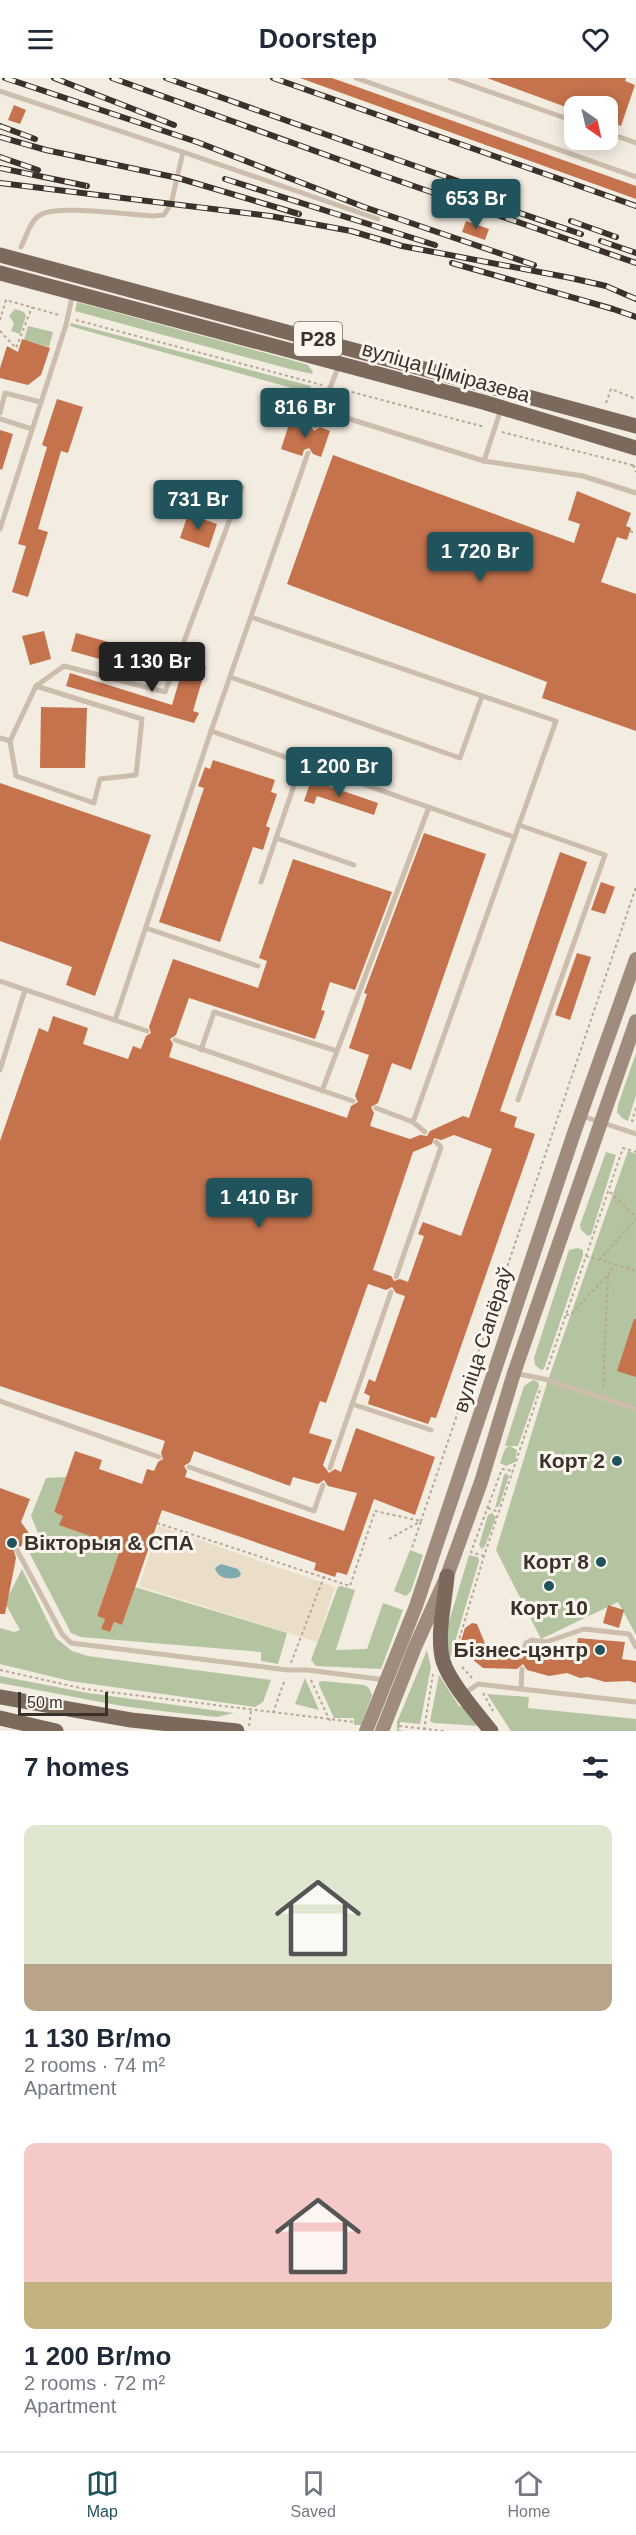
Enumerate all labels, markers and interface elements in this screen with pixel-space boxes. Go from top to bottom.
icon: menu [24,23,57,56]
icon: heart [579,23,612,56]
text: Doorstep [259,24,377,54]
north arrow [564,96,618,150]
map controls [564,96,618,150]
pin: 653 Br [427,179,525,230]
text: 653 Br [445,187,507,209]
road number: Р28 [294,322,342,356]
street label: вуліца Ціміразева [360,337,533,407]
pin: 816 Br [256,388,354,439]
text: 816 Br [274,396,336,418]
pin: 731 Br [149,480,247,531]
text: 731 Br [167,488,229,510]
pin: 1 720 Br [418,532,542,583]
text: 1 720 Br [441,540,519,562]
pin: 1 130 Br [90,642,214,693]
text: 1 130 Br [113,650,191,672]
pin: 1 200 Br [277,747,401,798]
text: 1 200 Br [300,755,378,777]
pin: 1 410 Br [197,1178,321,1229]
text: 1 410 Br [220,1186,298,1208]
street label: вуліца Сапёраў [448,1264,517,1415]
place label: Корт 2 [539,1449,605,1472]
marker: Корт 2 [610,1454,624,1468]
place label: Вікторыя & СПА [24,1531,194,1554]
marker: Вікторыя & СПА [5,1536,19,1550]
place label: Корт 8 [523,1550,589,1573]
marker: Корт 8 [594,1555,608,1569]
marker: Корт 10 [542,1579,556,1593]
place label: Корт 10 [510,1596,588,1619]
place label: Бізнес-цэнтр [454,1638,588,1661]
marker: Бізнес-цэнтр [593,1643,607,1657]
scale bar [18,1689,108,1716]
text: 50 m [27,1694,63,1711]
icon: filters [579,1751,612,1784]
text: 7 homes [24,1752,130,1782]
icon: home [264,1864,372,1972]
text: 1 130 Br/mo [24,2023,171,2053]
text: 2 rooms · 74 m² [24,2054,165,2076]
text: Apartment [24,2077,116,2099]
icon: home [264,2182,372,2290]
text: 1 200 Br/mo [24,2341,171,2371]
text: 2 rooms · 72 m² [24,2372,165,2394]
text: Apartment [24,2395,116,2417]
tab: Map [86,2467,119,2521]
tab: Saved [290,2467,336,2521]
tab: Home [507,2467,550,2521]

